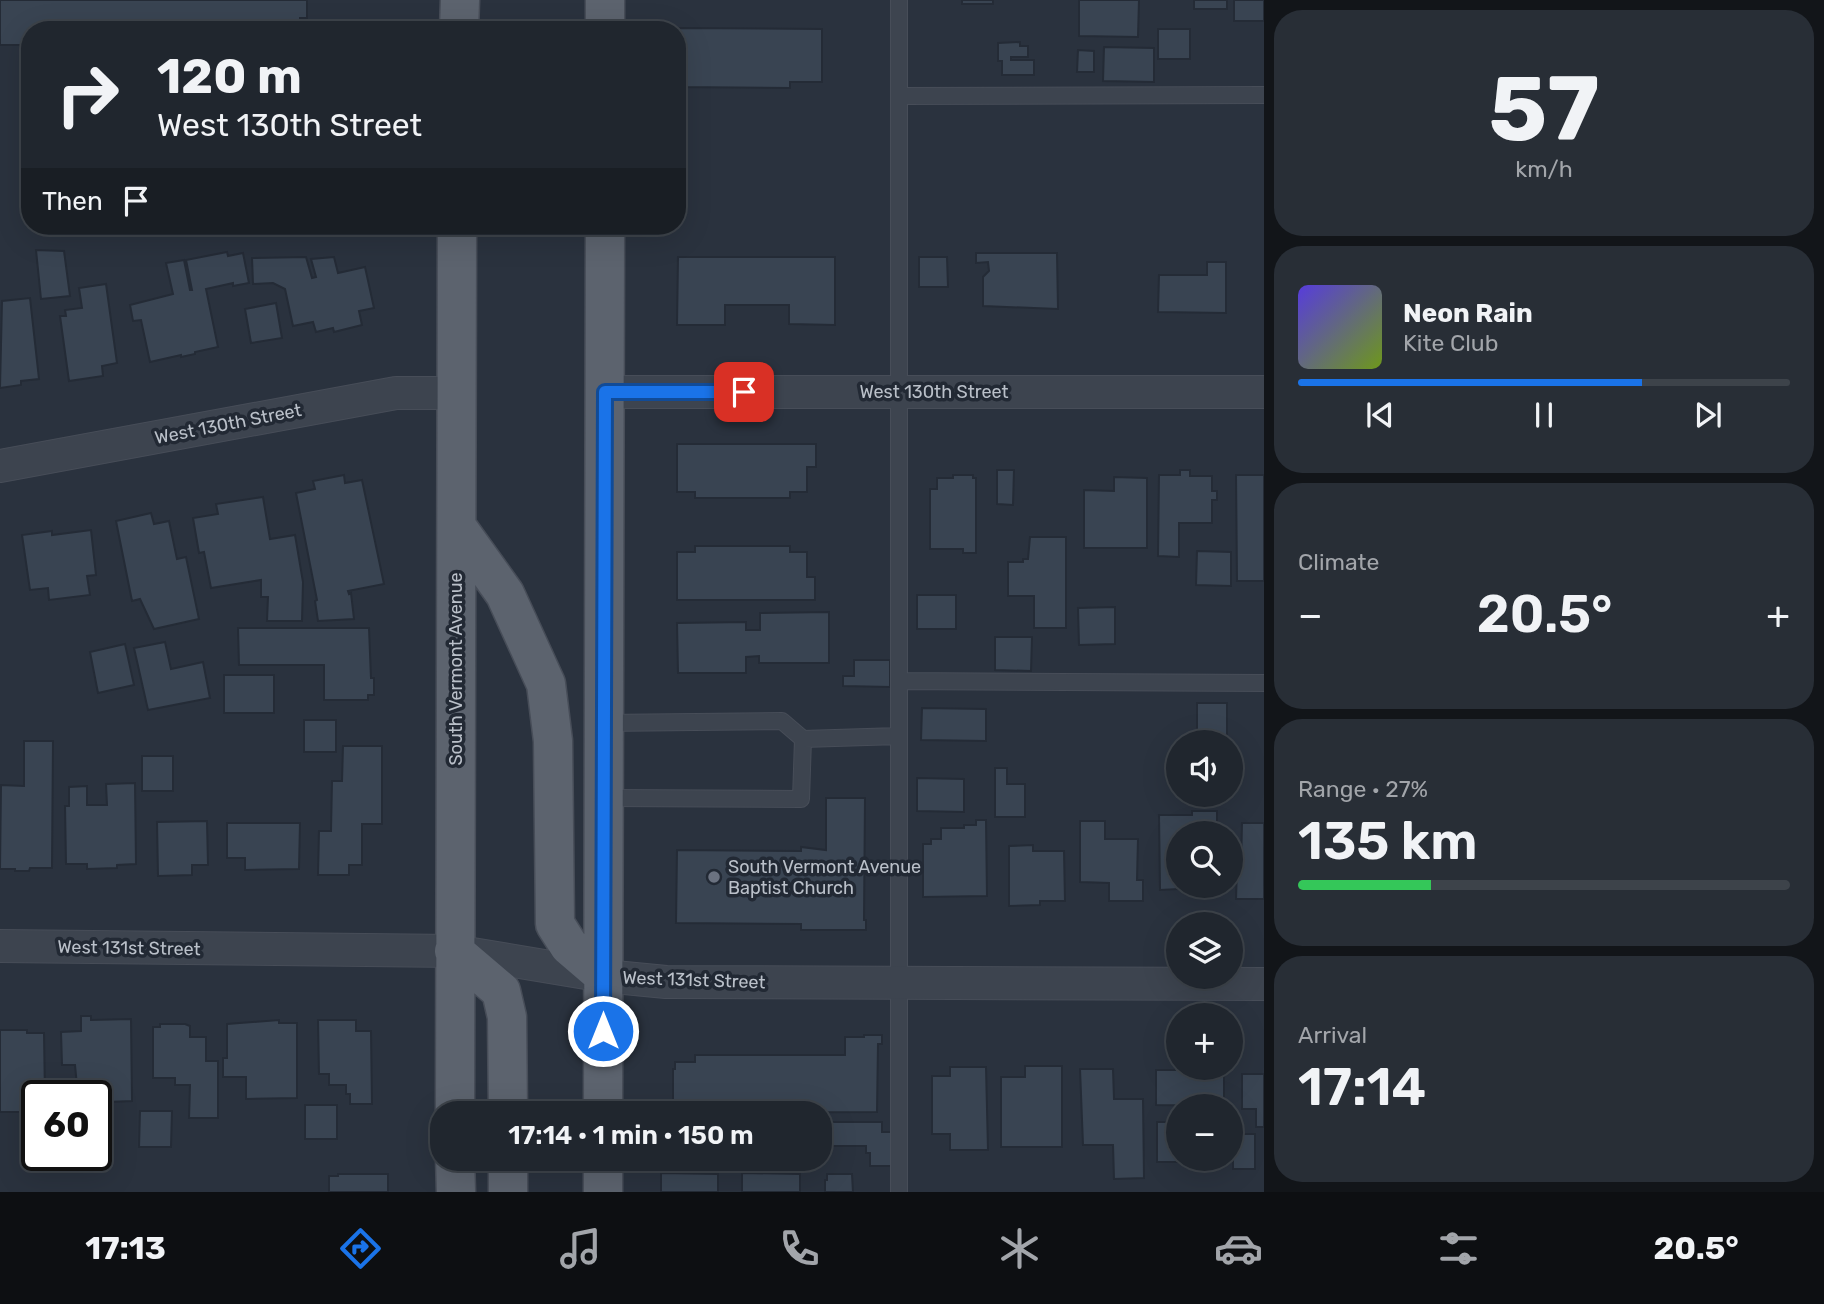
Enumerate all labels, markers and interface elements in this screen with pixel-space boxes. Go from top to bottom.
text: 120 m [157,47,302,105]
icon: right [42,49,133,140]
text: 57 [1489,55,1599,163]
text: West 130th Street [157,106,422,144]
text: km/h [1515,155,1573,183]
icon: arrive [117,182,155,220]
text: Then [42,186,103,217]
text: Neon Rain [1403,298,1533,329]
text: Kite Club [1403,329,1498,357]
pin [714,362,774,422]
icon: arrive [725,373,763,411]
street label: West 130th Street [859,381,1009,403]
icon: previous [1361,396,1399,434]
icon: pause [1525,396,1563,434]
icon: next [1689,396,1727,434]
street label: West 130th Street [153,399,303,449]
text: Climate [1298,548,1379,576]
street label: South Vermont Avenue [445,572,467,766]
text: 20.5° [1477,583,1612,645]
text: − [1298,592,1323,638]
text: + [1766,592,1790,638]
map controls [1166,730,1243,1171]
button: sound [1166,730,1243,807]
text: Range · 27% [1298,775,1428,803]
text: 135 km [1298,810,1478,872]
button: search [1166,821,1243,898]
place label: South Vermont Avenue Baptist Church [728,856,921,899]
marker: South Vermont Avenue Baptist Church [706,869,722,885]
button: layers [1166,912,1243,989]
street label: West 131st Street [57,936,201,960]
street label: West 131st Street [622,967,766,993]
position arrow [566,994,640,1068]
button: + [1166,1003,1243,1080]
text: Arrival [1298,1021,1367,1049]
text: 17:14 [1298,1056,1426,1118]
speed limit sign: 60 [21,1080,112,1171]
button: − [1166,1094,1243,1171]
text: 17:14 · 1 min · 150 m [508,1120,754,1151]
icon: directions [336,1224,385,1273]
icon: music [556,1224,605,1273]
icon: phone [775,1224,824,1273]
icon: climate [995,1224,1044,1273]
icon: car [1214,1224,1263,1273]
icon: filters [1434,1224,1483,1273]
text: 17:13 [85,1229,166,1267]
text: 20.5° [1653,1229,1739,1267]

